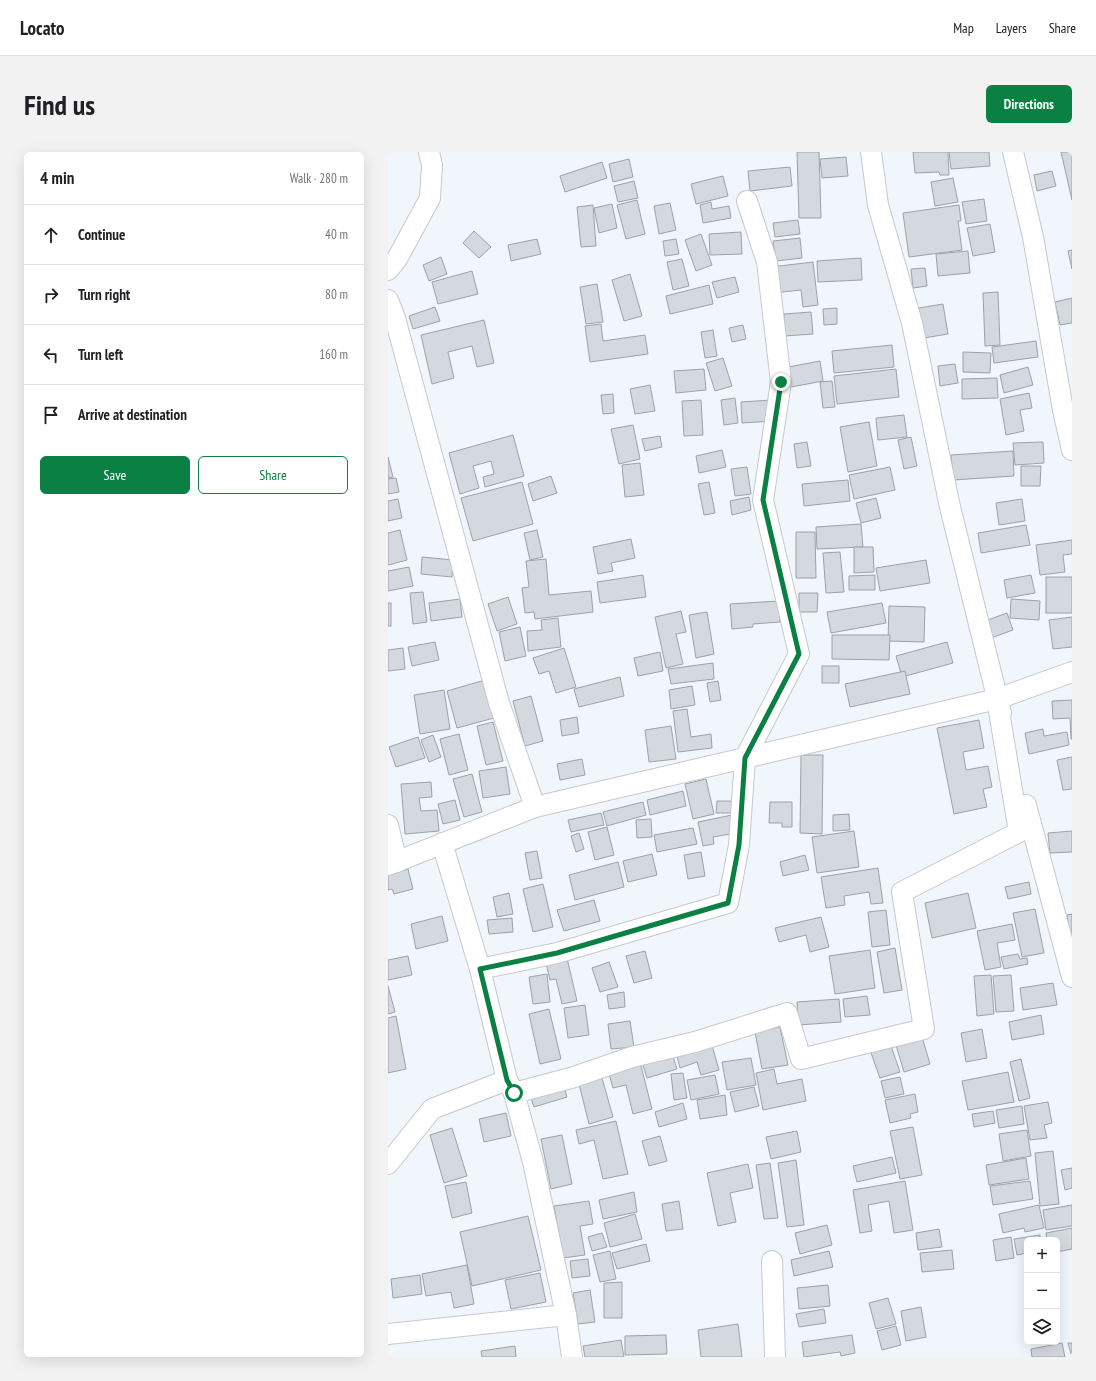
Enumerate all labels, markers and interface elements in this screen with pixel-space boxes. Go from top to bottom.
text: Locato [20,16,65,40]
text: Map [953,19,974,37]
text: Layers [996,19,1027,37]
text: Share [1049,19,1076,37]
button: Directions [986,85,1072,123]
text: Find us [24,86,95,123]
text: 4 min [40,167,74,189]
text: Walk · 280 m [290,170,348,187]
icon: ahead [40,224,62,246]
text: Continue [78,225,125,244]
text: 40 m [325,226,348,243]
icon: right [40,284,62,306]
text: Turn right [78,285,130,304]
text: 80 m [325,286,348,303]
icon: left [40,344,62,366]
text: Turn left [78,345,123,364]
text: 160 m [319,346,348,363]
route end [772,373,790,391]
icon: arrive [40,404,62,426]
text: Arrive at destination [78,405,187,424]
button: Save [40,456,190,494]
button: Share [198,456,348,494]
route start [505,1084,523,1102]
map controls [1024,1237,1060,1345]
button: + [1024,1237,1060,1273]
button: − [1024,1273,1060,1309]
button: layers [1024,1309,1060,1345]

